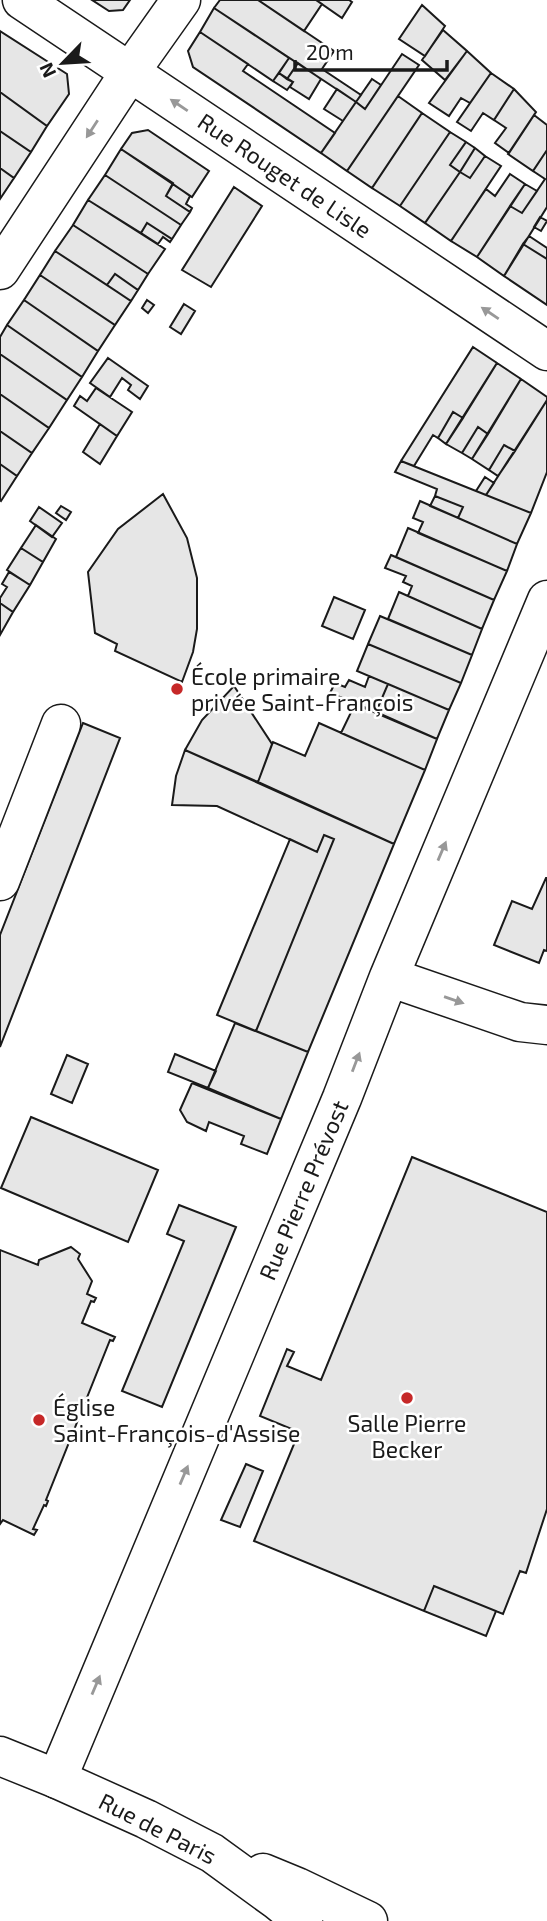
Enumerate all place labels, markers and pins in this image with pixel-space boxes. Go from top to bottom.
place label: École primaire privée Saint-François [191,662,414,717]
marker: École primaire privée Saint-François [169,681,185,697]
marker: Salle Pierre Becker [399,1390,415,1406]
place label: Église Saint-François-d'Assise [53,1393,300,1448]
place label: Salle Pierre Becker [348,1409,466,1463]
marker: Église Saint-François-d'Assise [31,1412,47,1428]

